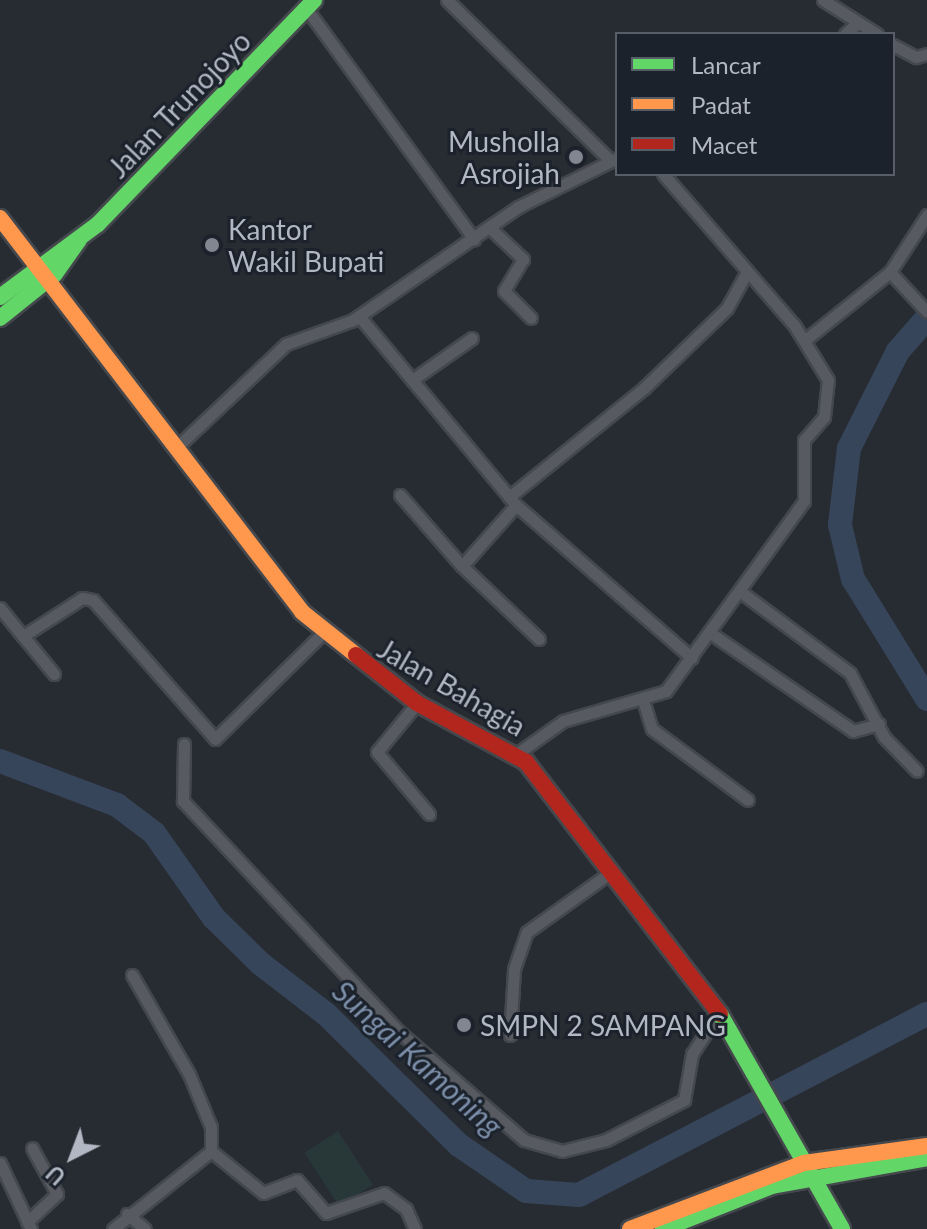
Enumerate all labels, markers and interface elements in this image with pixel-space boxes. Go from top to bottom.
street label: Jalan Trunojoyo [100,24,258,184]
legend [615,32,895,176]
text: Lancar [691,50,761,79]
text: Padat [691,90,751,119]
place label: Musholla Asrojiah [448,124,560,190]
text: Macet [691,130,757,159]
marker: Musholla Asrojiah [567,148,585,166]
place label: Kantor Wakil Bupati [228,212,384,278]
marker: Kantor Wakil Bupati [203,236,221,254]
street label: Jalan Bahagia [372,631,532,743]
water label: Sungai Kamoning [326,973,510,1143]
place label: SMPN 2 SAMPANG [480,1008,726,1042]
marker: SMPN 2 SAMPANG [455,1016,473,1034]
north arrow [32,1117,112,1197]
text: U [41,1160,71,1191]

